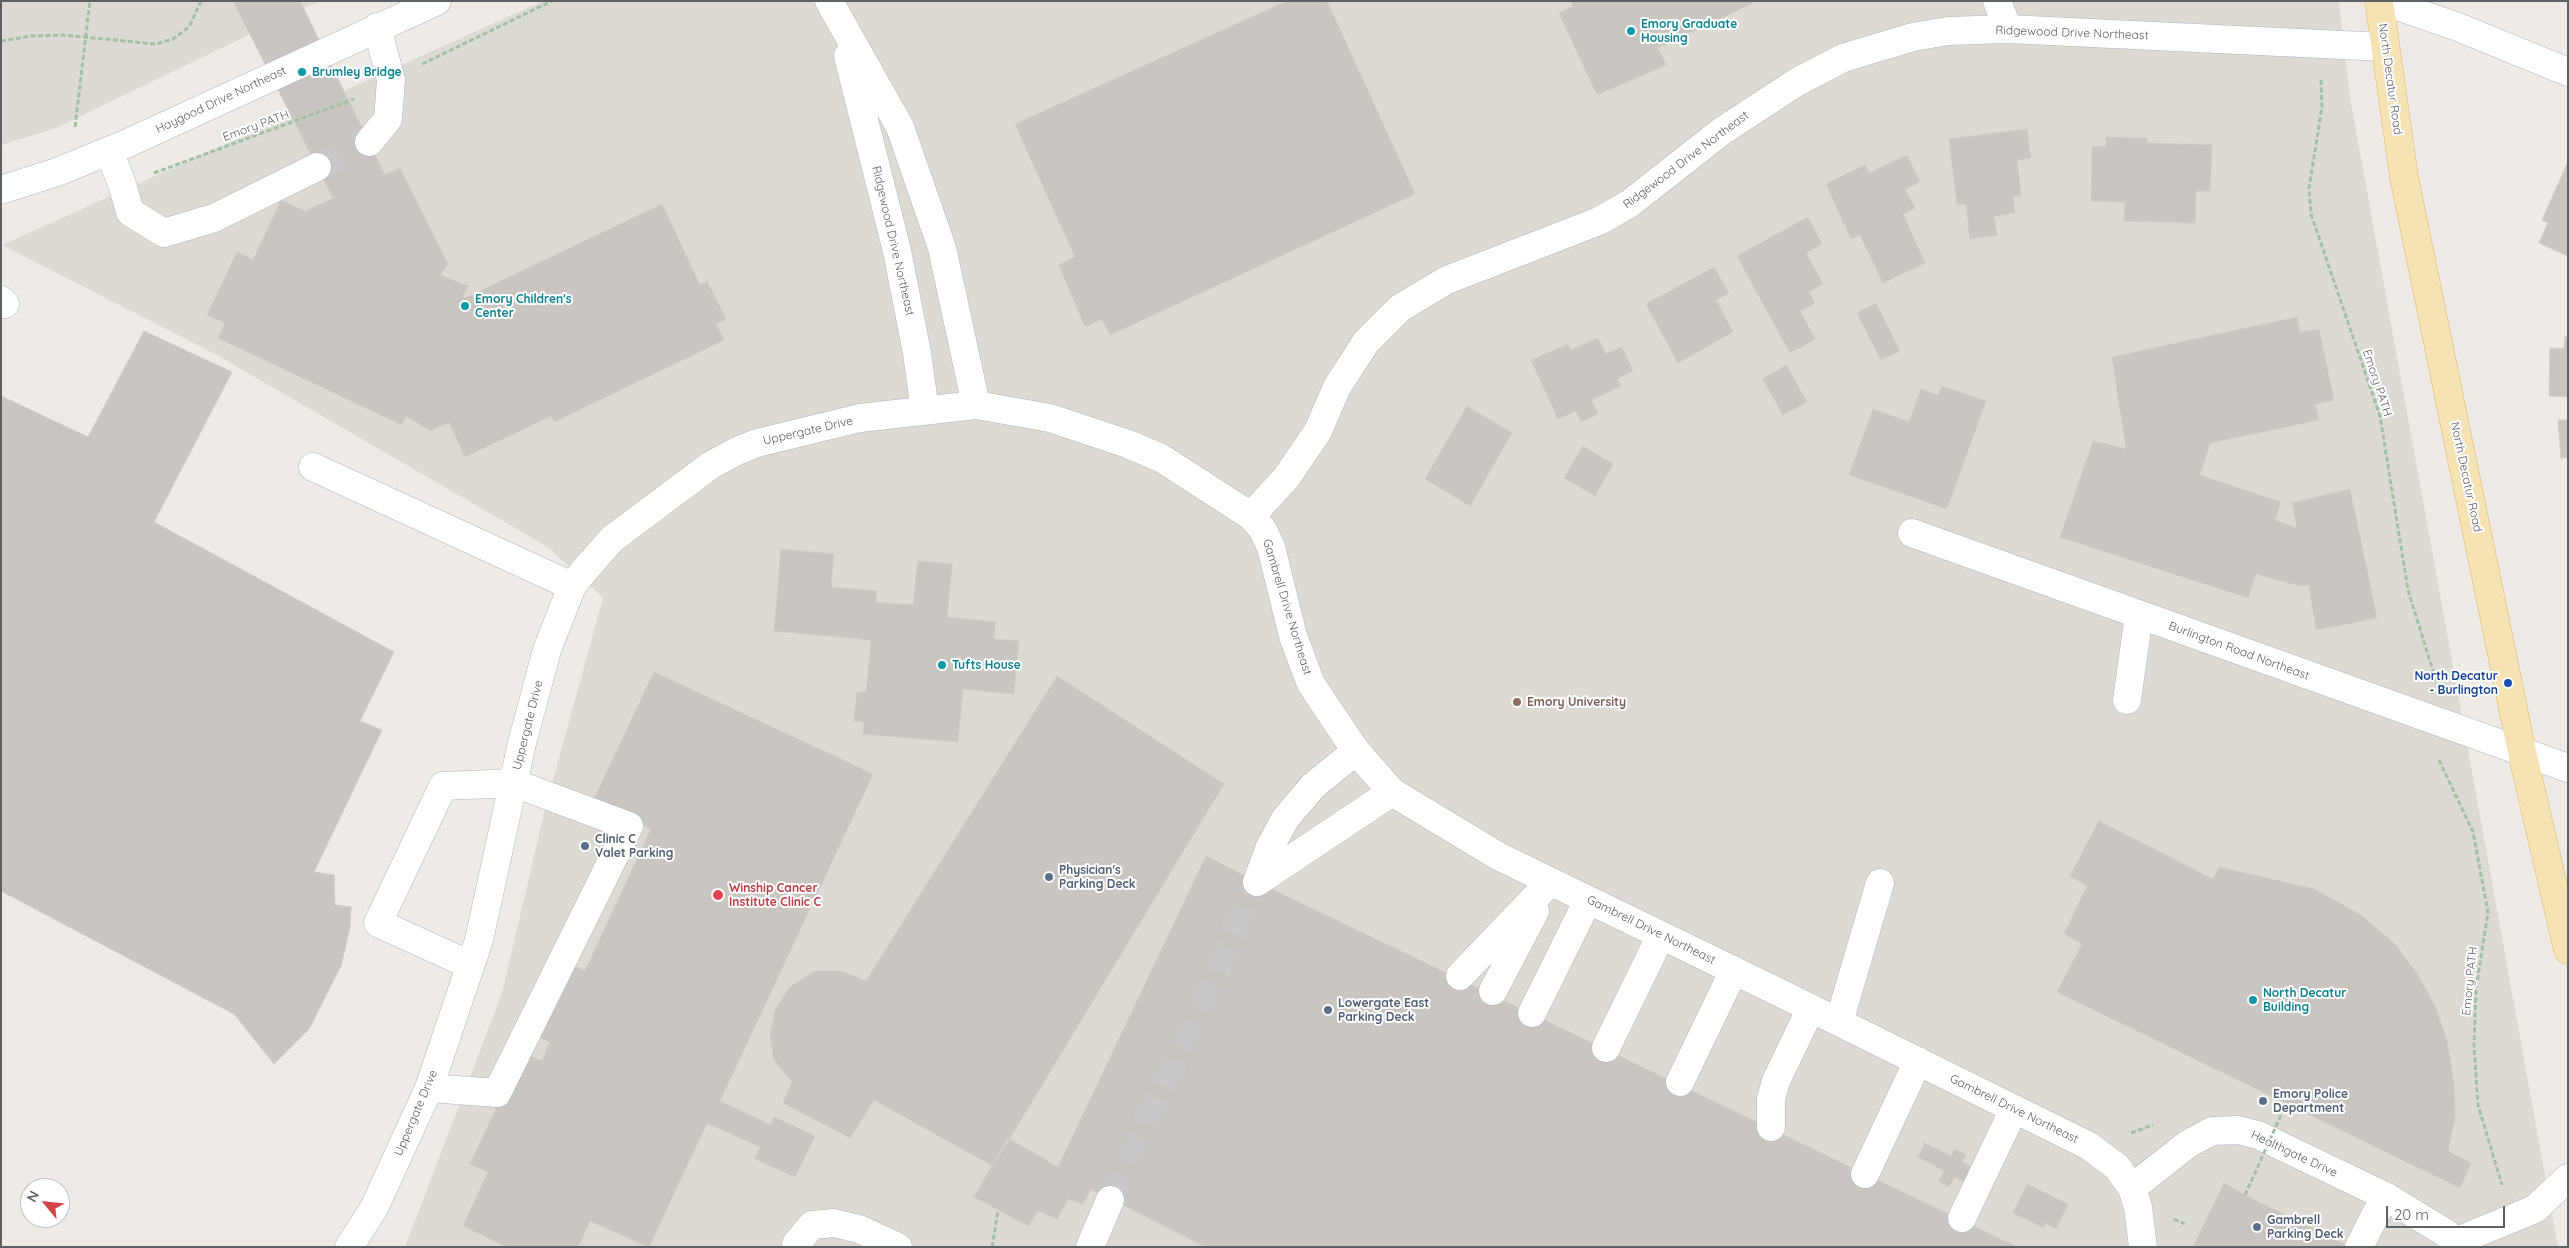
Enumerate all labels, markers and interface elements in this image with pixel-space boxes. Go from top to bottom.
place label: Emory Graduate Housing [1641,17,1737,45]
street label: North Decatur Road [2375,22,2405,136]
street label: Ridgewood Drive Northeast [1995,23,2149,43]
marker: Emory Graduate Housing [1625,25,1637,37]
street label: Haygood Drive Northeast [153,63,289,137]
place label: Brumley Bridge [312,65,402,79]
marker: Brumley Bridge [296,66,308,78]
street label: Emory PATH [221,107,291,145]
street label: Ridgewood Drive Northeast [1620,108,1752,212]
street label: Ridgewood Drive Northeast [869,165,917,317]
place label: Emory Children's Center [475,292,572,320]
marker: Emory Children's Center [459,300,471,312]
street label: Emory PATH [2359,348,2395,418]
street label: Uppergate Drive [762,414,854,448]
street label: North Decatur Road [2447,421,2485,533]
street label: Gambrell Drive Northeast [1259,537,1315,677]
street label: Burlington Road Northeast [2167,619,2311,683]
place label: Tufts House [952,658,1021,672]
marker: Tufts House [936,659,948,671]
place label: North Decatur - Burlington [2414,669,2498,697]
marker: North Decatur - Burlington [2502,677,2514,689]
street label: Uppergate Drive [510,679,546,771]
place label: Emory University [1527,695,1626,709]
marker: Emory University [1511,696,1523,708]
place label: Clinic C Valet Parking [595,832,673,860]
marker: Clinic C Valet Parking [579,840,591,852]
place label: Physician's Parking Deck [1059,863,1136,891]
marker: Physician's Parking Deck [1043,871,1055,883]
place label: Winship Cancer Institute Clinic C [729,881,821,909]
marker: Winship Cancer Institute Clinic C [711,888,725,902]
street label: Gambrell Drive Northeast [1584,893,1718,967]
street label: Emory PATH [2459,946,2481,1016]
place label: North Decatur Building [2263,986,2347,1014]
marker: North Decatur Building [2247,994,2259,1006]
place label: Lowergate East Parking Deck [1338,996,1429,1024]
marker: Lowergate East Parking Deck [1322,1004,1334,1016]
street label: Uppergate Drive [391,1068,441,1158]
street label: Gambrell Drive Northeast [1947,1072,2081,1146]
place label: Emory Police Department [2273,1087,2348,1115]
marker: Emory Police Department [2257,1095,2269,1107]
street label: Healthgate Drive [2248,1128,2340,1180]
north arrow [20,1178,70,1228]
text: N [22,1188,43,1205]
scale bar [2389,1196,2508,1228]
text: 20 m [2394,1205,2429,1224]
place label: Gambrell Parking Deck [2267,1213,2344,1241]
marker: Gambrell Parking Deck [2251,1221,2263,1233]

